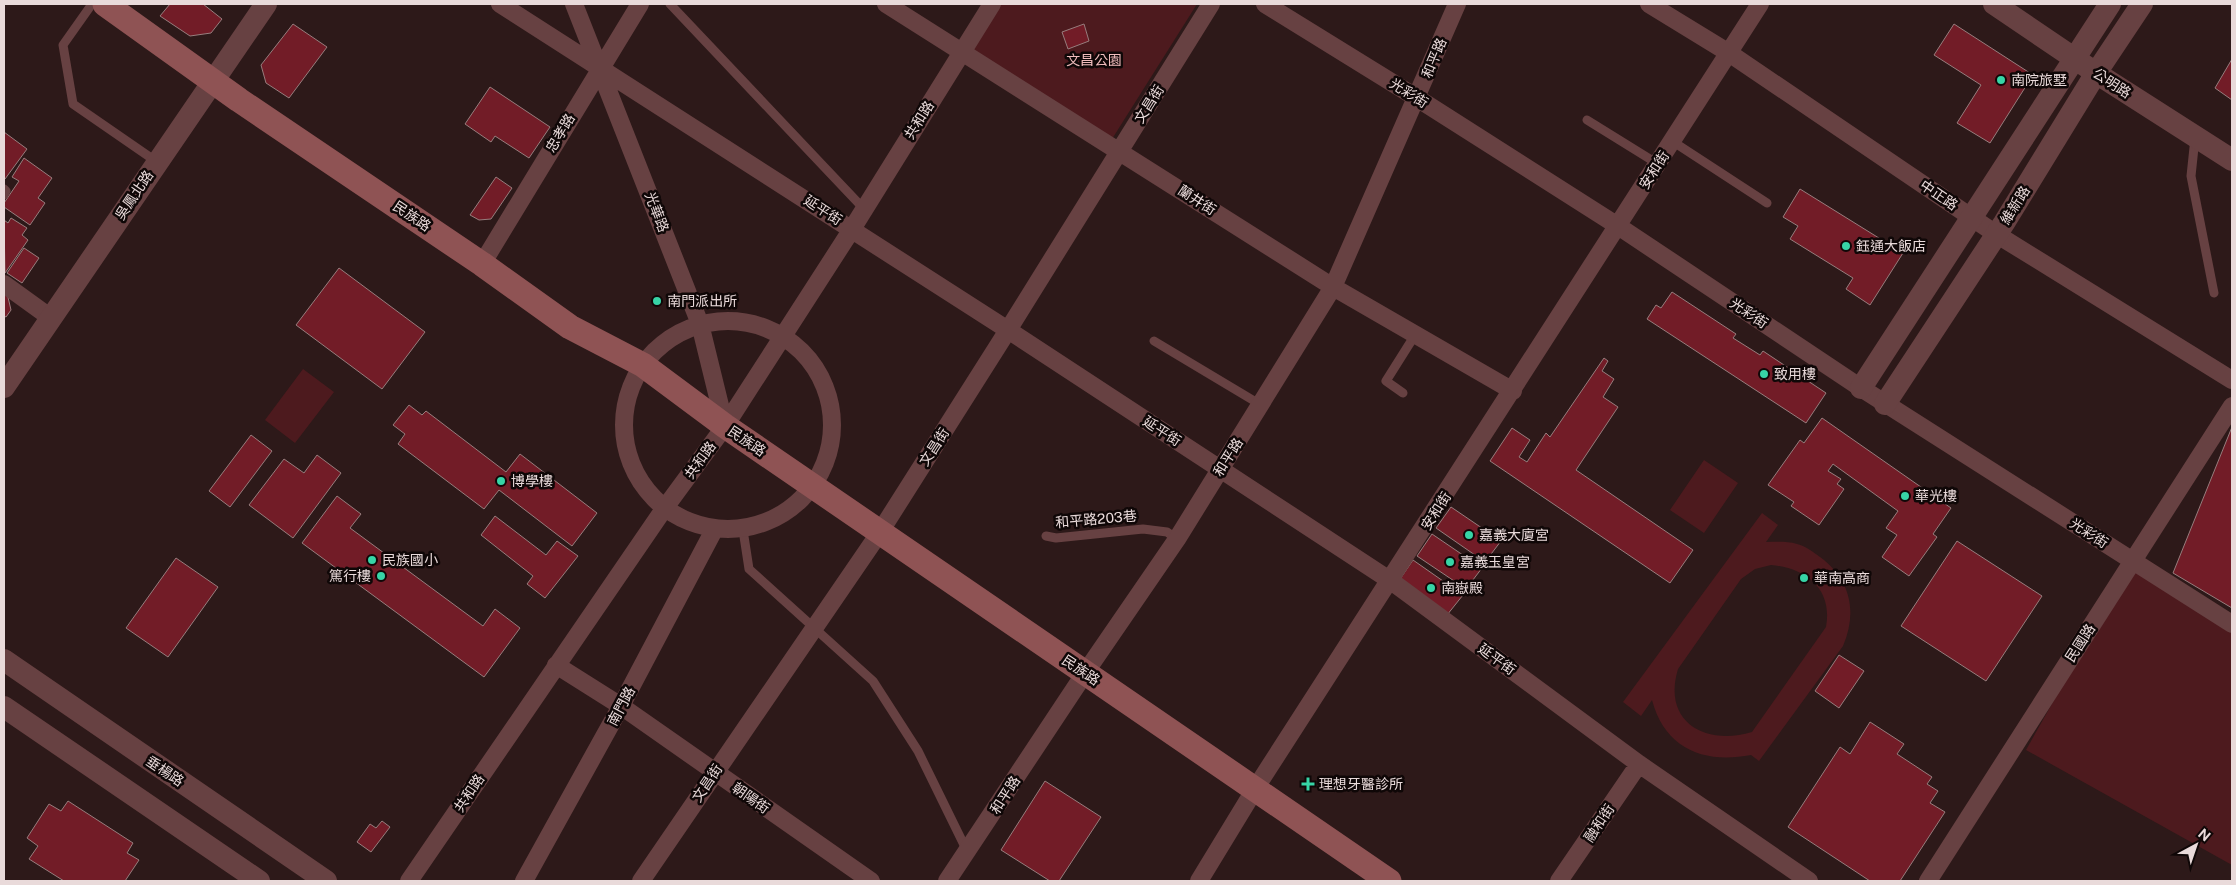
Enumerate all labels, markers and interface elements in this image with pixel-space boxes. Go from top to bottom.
street label: 和平路 [1418,36,1450,80]
park label: 文昌公園 [1066,52,1122,68]
street label: 公明路 [2090,65,2134,101]
place label: 南院旅墅 [2011,72,2067,88]
marker: 南院旅墅 [1995,74,2007,86]
street label: 光彩街 [1387,75,1431,111]
street label: 文昌街 [1131,82,1167,126]
street label: 共和路 [901,98,937,142]
street label: 忠孝路 [542,111,578,155]
street label: 安和街 [1636,148,1672,192]
street label: 吳鳳北路 [112,167,156,223]
street label: 中正路 [1917,177,1961,213]
street label: 蘭井街 [1175,182,1219,218]
street label: 維新路 [1997,183,2033,227]
street label: 光華路 [642,190,672,234]
street label: 延平街 [801,192,845,228]
street label: 民族路 [390,198,434,234]
place label: 鈺通大飯店 [1856,238,1926,254]
marker: 鈺通大飯店 [1840,240,1852,252]
place label: 南門派出所 [667,293,737,309]
marker: 南門派出所 [651,295,663,307]
street label: 光彩街 [1727,295,1771,331]
place label: 致用樓 [1774,366,1816,382]
marker: 致用樓 [1758,368,1770,380]
street label: 延平街 [1140,413,1184,449]
street label: 民族路 [725,423,769,459]
street label: 文昌街 [916,425,952,469]
street label: 和平路 [1210,435,1246,479]
street label: 共和路 [681,438,719,482]
place label: 博學樓 [511,473,553,489]
marker: 博學樓 [495,475,507,487]
place label: 華光樓 [1915,488,1957,504]
street label: 安和街 [1418,489,1454,533]
marker: 華光樓 [1899,490,1911,502]
street label: 和平路203巷 [1055,507,1137,531]
street label: 光彩街 [2067,515,2111,551]
place label: 嘉義大廈宮 [1479,527,1549,543]
marker: 嘉義大廈宮 [1463,529,1475,541]
place label: 民族國小 [382,552,438,568]
marker: 民族國小 [366,554,378,566]
place label: 嘉義玉皇宮 [1460,554,1530,570]
marker: 嘉義玉皇宮 [1444,556,1456,568]
place label: 篤行樓 [329,568,371,584]
marker: 篤行樓 [375,570,387,582]
place label: 華南高商 [1814,570,1870,586]
marker: 華南高商 [1798,572,1810,584]
place label: 南嶽殿 [1441,580,1483,596]
marker: 南嶽殿 [1425,582,1437,594]
street label: 民國路 [2062,621,2098,665]
street label: 延平街 [1475,640,1519,678]
street label: 民族路 [1059,652,1103,688]
street label: 南門路 [604,684,638,728]
street label: 垂楊路 [143,753,187,789]
street label: 文昌街 [689,761,725,805]
street label: 共和路 [451,771,487,815]
street label: 和平路 [987,773,1023,817]
place label: 理想牙醫診所 [1319,776,1403,792]
marker: 理想牙醫診所 [1301,777,1315,791]
street label: 朝陽街 [729,779,773,817]
street label: 融和街 [1581,801,1617,845]
north arrow [2171,820,2221,870]
text: N [2195,825,2214,845]

